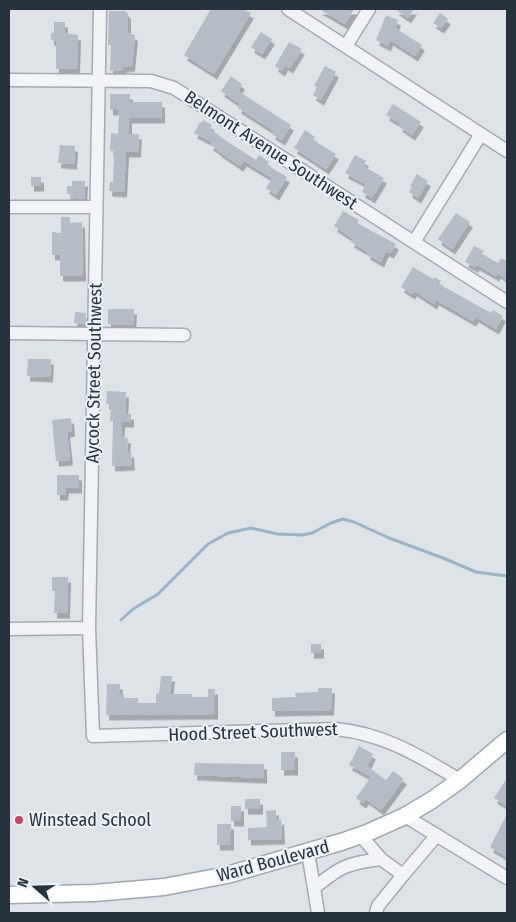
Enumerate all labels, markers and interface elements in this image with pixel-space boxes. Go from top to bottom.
street label: Belmont Avenue Southwest [180,86,362,214]
street label: Aycock Street Southwest [81,282,107,463]
street label: Hood Street Southwest [168,718,338,746]
place label: Winstead School [29,809,151,831]
marker: Winstead School [13,814,25,826]
street label: Ward Boulevard [214,835,332,887]
north arrow [10,862,60,912]
text: N [14,876,33,890]

